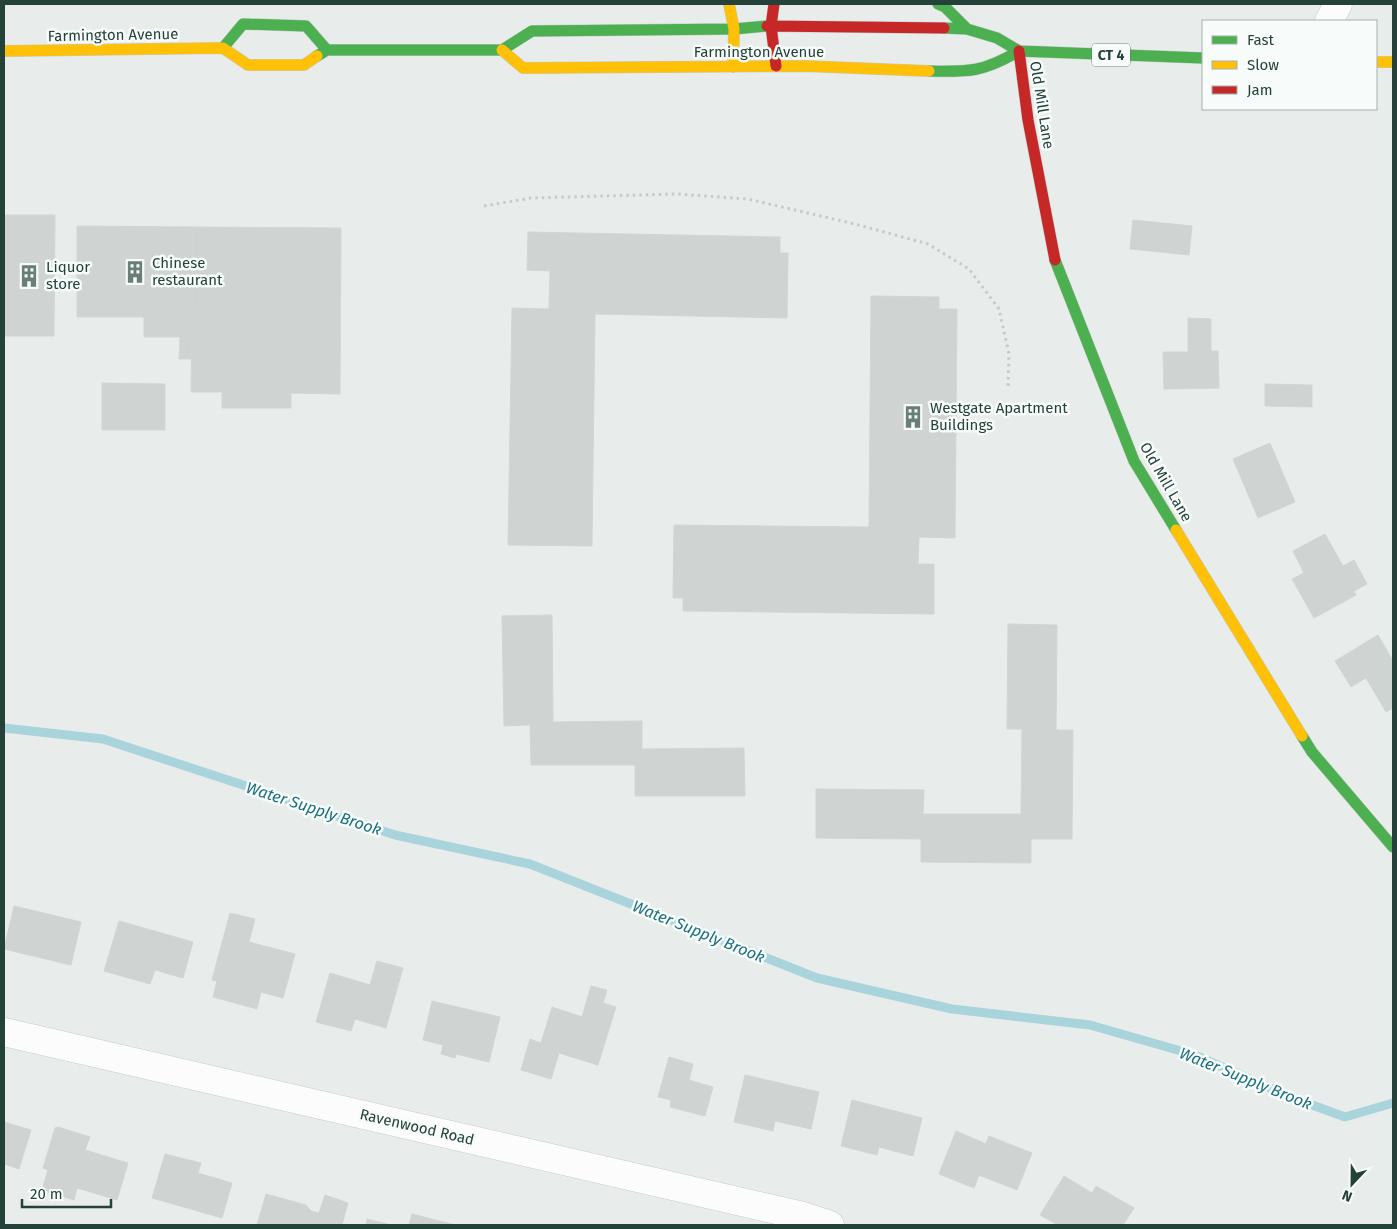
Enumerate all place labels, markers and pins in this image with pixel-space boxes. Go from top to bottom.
place label: Chinese restaurant [152,254,223,289]
place label: Liquor store [46,258,90,293]
building icon: Chinese restaurant [122,259,148,285]
building icon: Liquor store [16,263,42,289]
place label: Westgate Apartment Buildings [930,399,1068,434]
building icon: Westgate Apartment Buildings [900,404,926,430]

